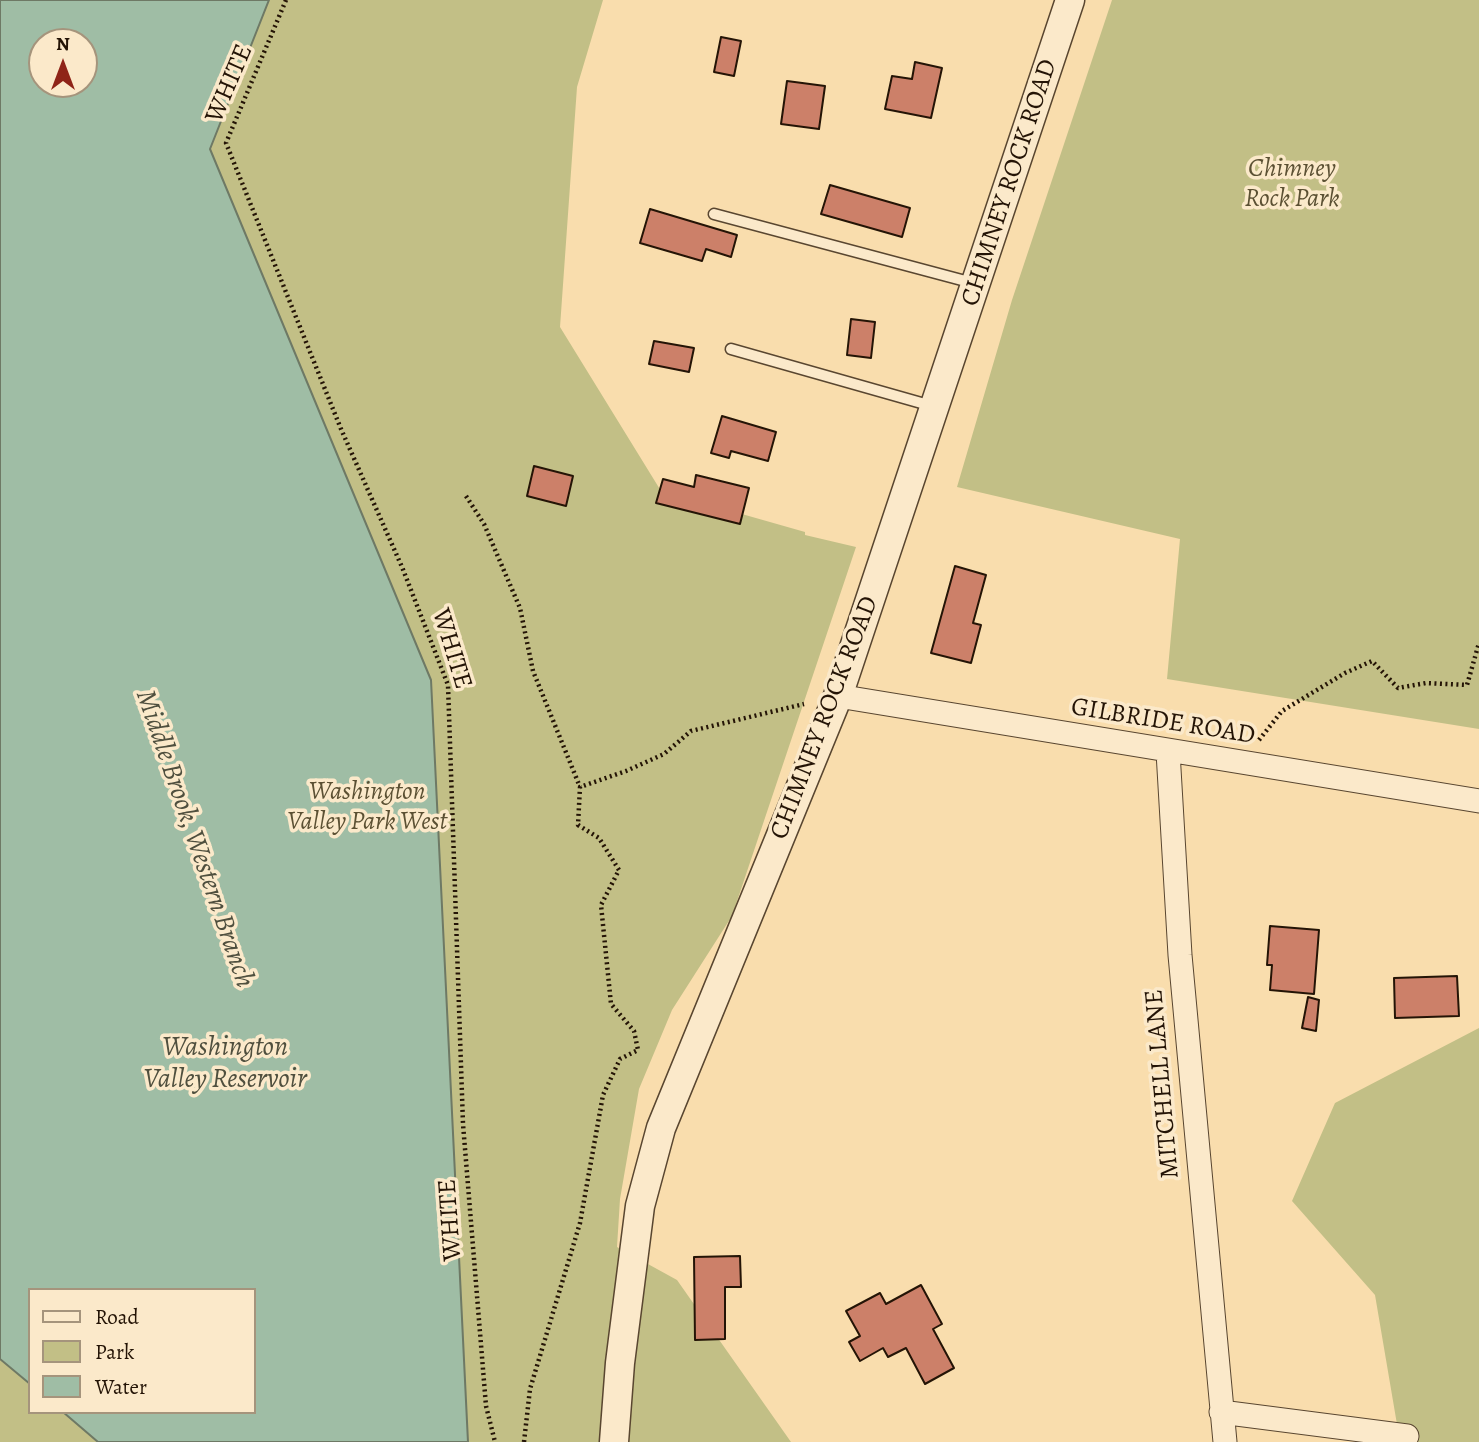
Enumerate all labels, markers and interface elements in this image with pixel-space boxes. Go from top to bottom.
north arrow [28,28,98,98]
text: N [56,31,70,57]
street label: WHITE [200,40,260,128]
street label: CHIMNEY ROCK ROAD [955,56,1065,310]
park label: Chimney Rock Park [1244,154,1340,216]
street label: CHIMNEY ROCK ROAD [764,592,886,844]
street label: WHITE [424,605,478,693]
water label: Middle Brook, Western Branch [127,686,261,992]
street label: GILBRIDE ROAD [1069,692,1257,752]
park label: Washington Valley Park West [287,777,447,838]
street label: MITCHELL LANE [1139,988,1187,1180]
water label: Washington Valley Reservoir [143,1031,307,1097]
street label: WHITE [433,1178,469,1262]
legend [28,1288,256,1414]
text: Road [95,1303,139,1331]
text: Park [95,1338,134,1366]
text: Water [95,1373,147,1401]

